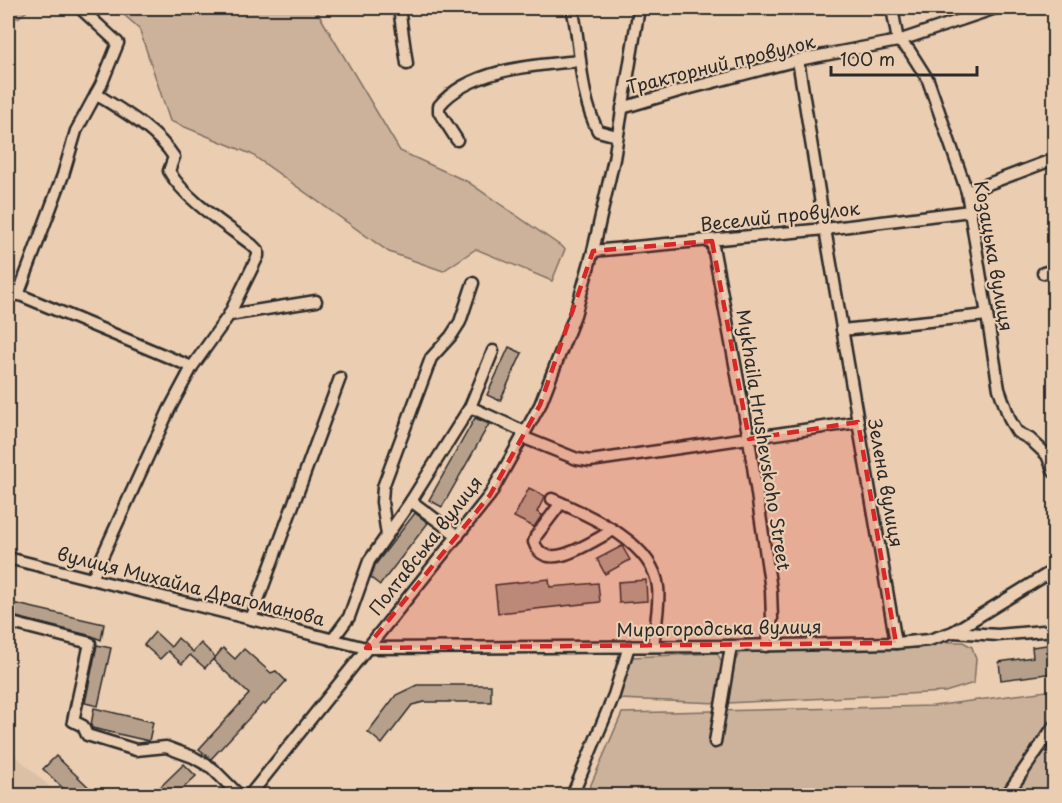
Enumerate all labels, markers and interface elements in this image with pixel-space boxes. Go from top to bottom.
street label: Тракторний провулок [624,27,818,100]
scale bar [831,39,976,77]
text: 100 m [840,45,895,72]
street label: Козацька вулиця [968,178,1021,333]
street label: Веселий провулок [699,194,861,237]
street label: Mykhaila Hrushevskoho Street [730,307,798,572]
street label: Зелена вулиця [862,416,911,549]
street label: Полтавська вулиця [362,470,488,621]
street label: вулиця Михайла Драгоманова [55,539,329,632]
street label: Мирогородська вулиця [616,612,822,643]

